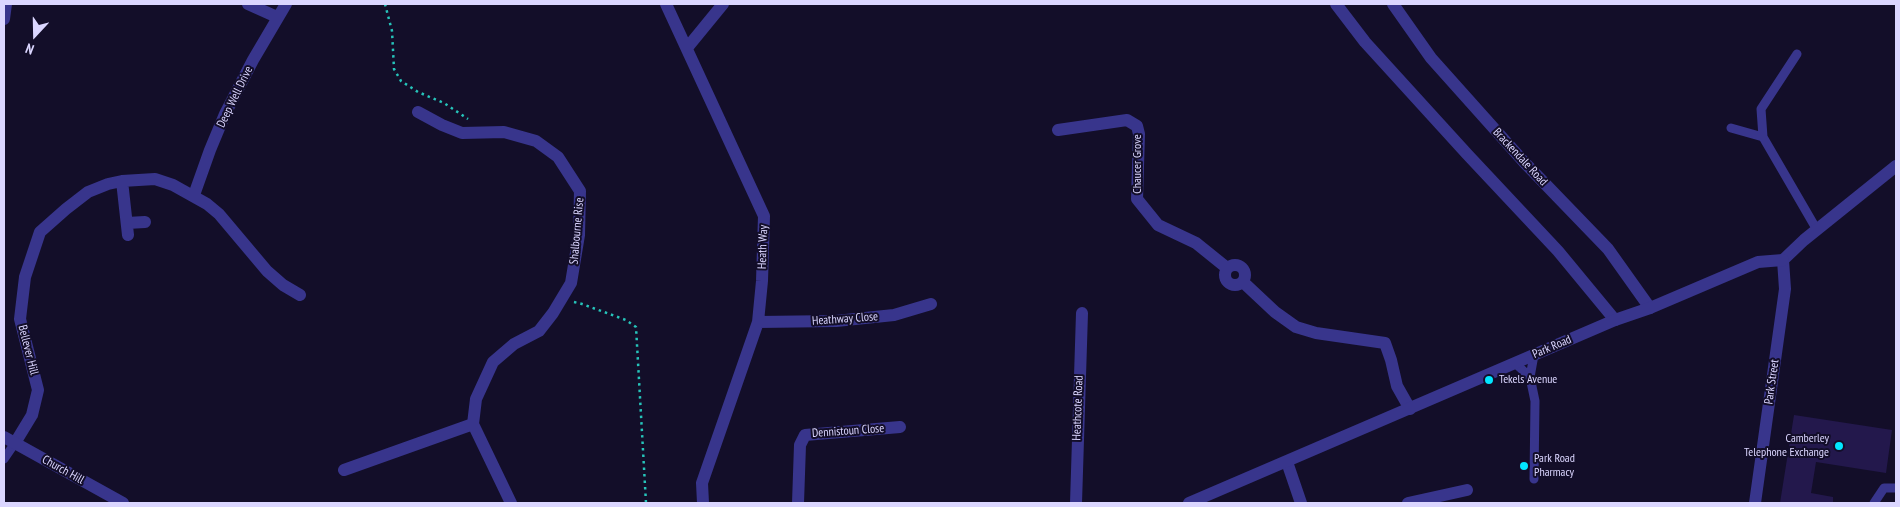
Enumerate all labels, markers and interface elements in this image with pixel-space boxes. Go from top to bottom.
north arrow [10,10,60,60]
text: N [23,39,36,59]
street label: Deep Well Drive [214,64,256,130]
street label: Brackendale Road [1490,125,1550,189]
street label: Chaucer Grove [1131,134,1145,194]
street label: Shalbourne Rise [567,197,587,265]
street label: Heath Way [755,225,771,269]
street label: Heathway Close [811,310,879,328]
street label: Bellever Hill [15,324,41,376]
street label: Park Road [1530,332,1574,362]
street label: Park Street [1762,359,1782,405]
place label: Tekels Avenue [1499,373,1557,387]
marker: Tekels Avenue [1483,374,1495,386]
street label: Heathcote Road [1070,375,1086,441]
street label: Dennistoun Close [811,421,885,441]
place label: Camberley Telephone Exchange [1744,432,1829,460]
marker: Camberley Telephone Exchange [1833,440,1845,452]
place label: Park Road Pharmacy [1534,452,1575,480]
street label: Church Hill [39,453,87,487]
marker: Park Road Pharmacy [1518,460,1530,472]

